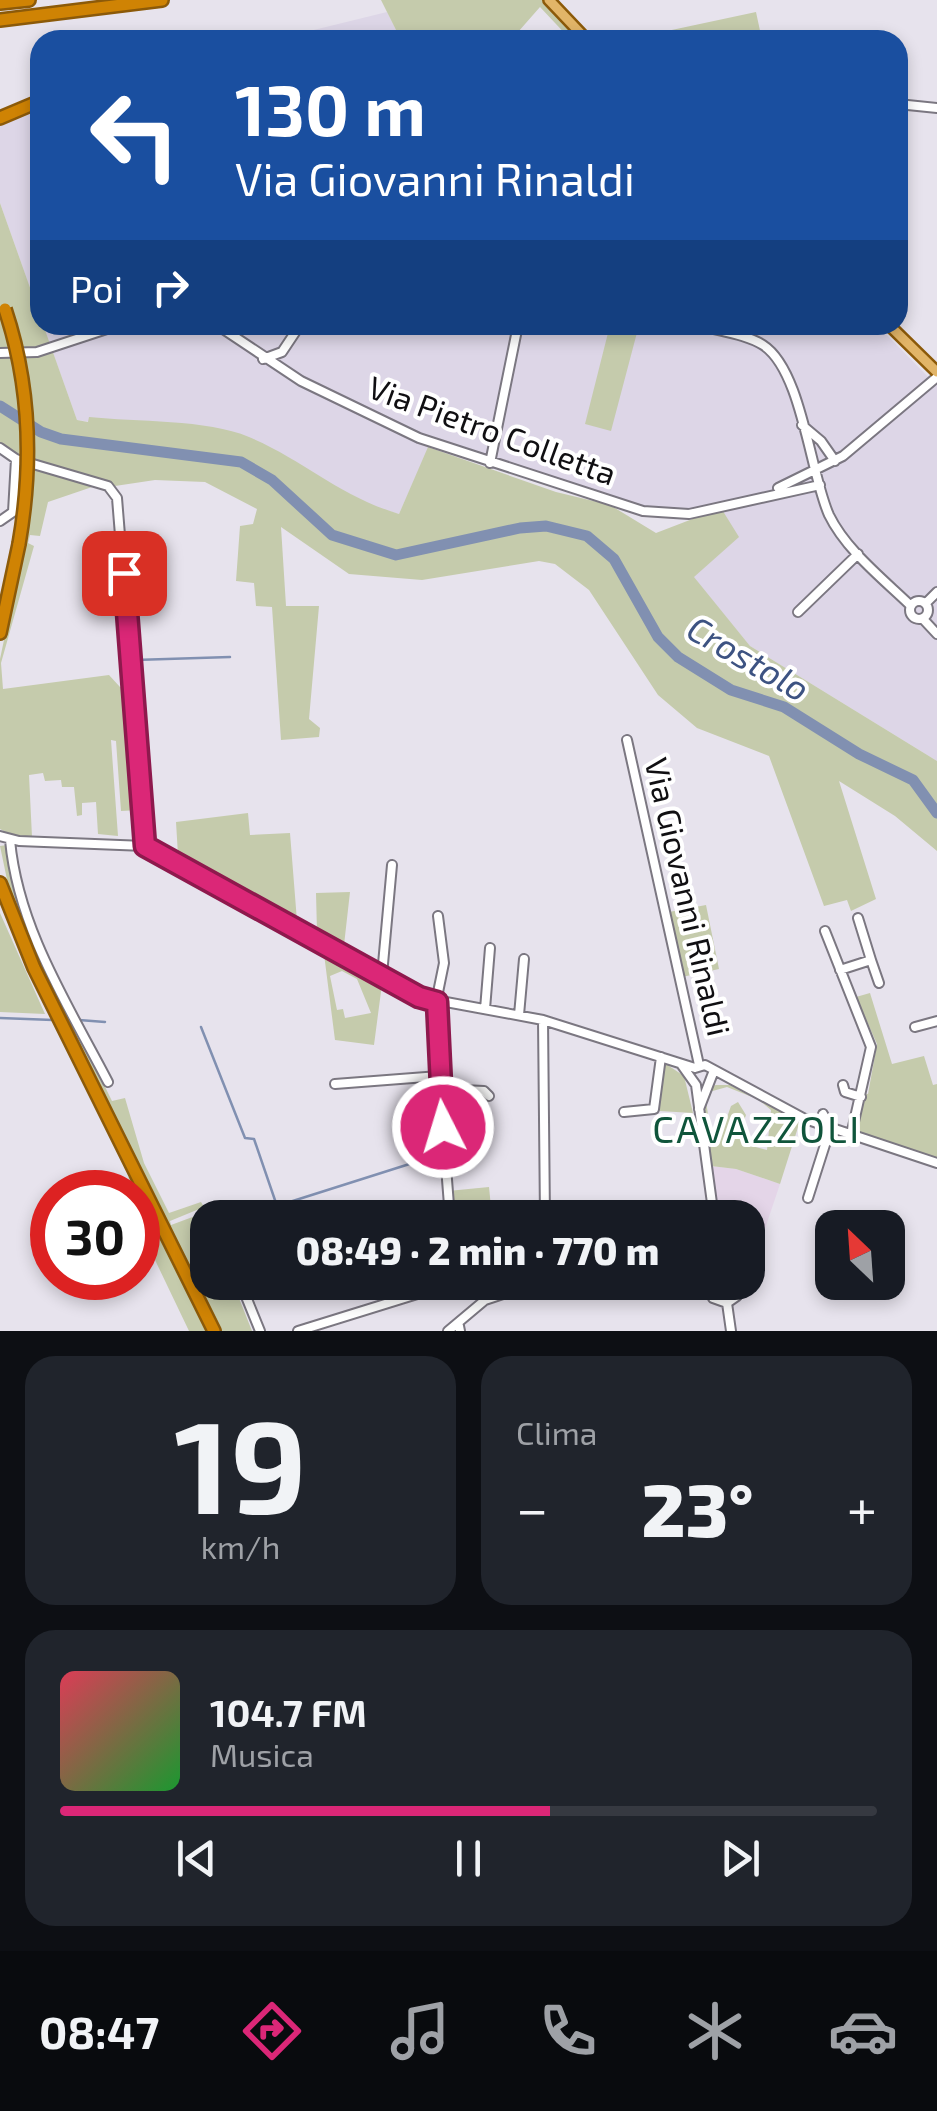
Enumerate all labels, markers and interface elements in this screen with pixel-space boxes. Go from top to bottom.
text: 130 m [235,66,426,150]
icon: left [70,70,200,200]
text: Via Giovanni Rinaldi [235,151,635,205]
icon: right [143,260,198,315]
text: Poi [70,265,123,311]
street label: Via Pietro Colletta [364,367,622,492]
pin [82,531,167,616]
icon: arrive [97,546,152,601]
water label: Crostolo [681,606,817,709]
street label: Via Giovanni Rinaldi [638,754,739,1039]
position arrow [391,1075,495,1179]
district label: CAVAZZOLI [652,1105,862,1151]
speed limit sign: 30 [30,1170,160,1300]
north arrow [815,1210,905,1300]
map controls [815,1210,905,1300]
text: 08:49 · 2 min · 770 m [296,1227,659,1273]
text: 19 [174,1384,307,1540]
text: Clima [516,1413,597,1451]
text: 23° [641,1462,754,1552]
text: − [516,1474,548,1540]
text: + [847,1474,877,1540]
text: km/h [201,1527,280,1565]
text: 104.7 FM [210,1689,367,1735]
text: Musica [210,1735,314,1773]
icon: previous [169,1831,224,1886]
icon: pause [441,1831,496,1886]
icon: next [713,1831,768,1886]
icon: directions [237,1996,307,2066]
icon: music [385,1996,455,2066]
icon: phone [533,1996,603,2066]
icon: climate [680,1996,750,2066]
icon: car [828,1996,898,2066]
text: 08:47 [39,2004,159,2058]

